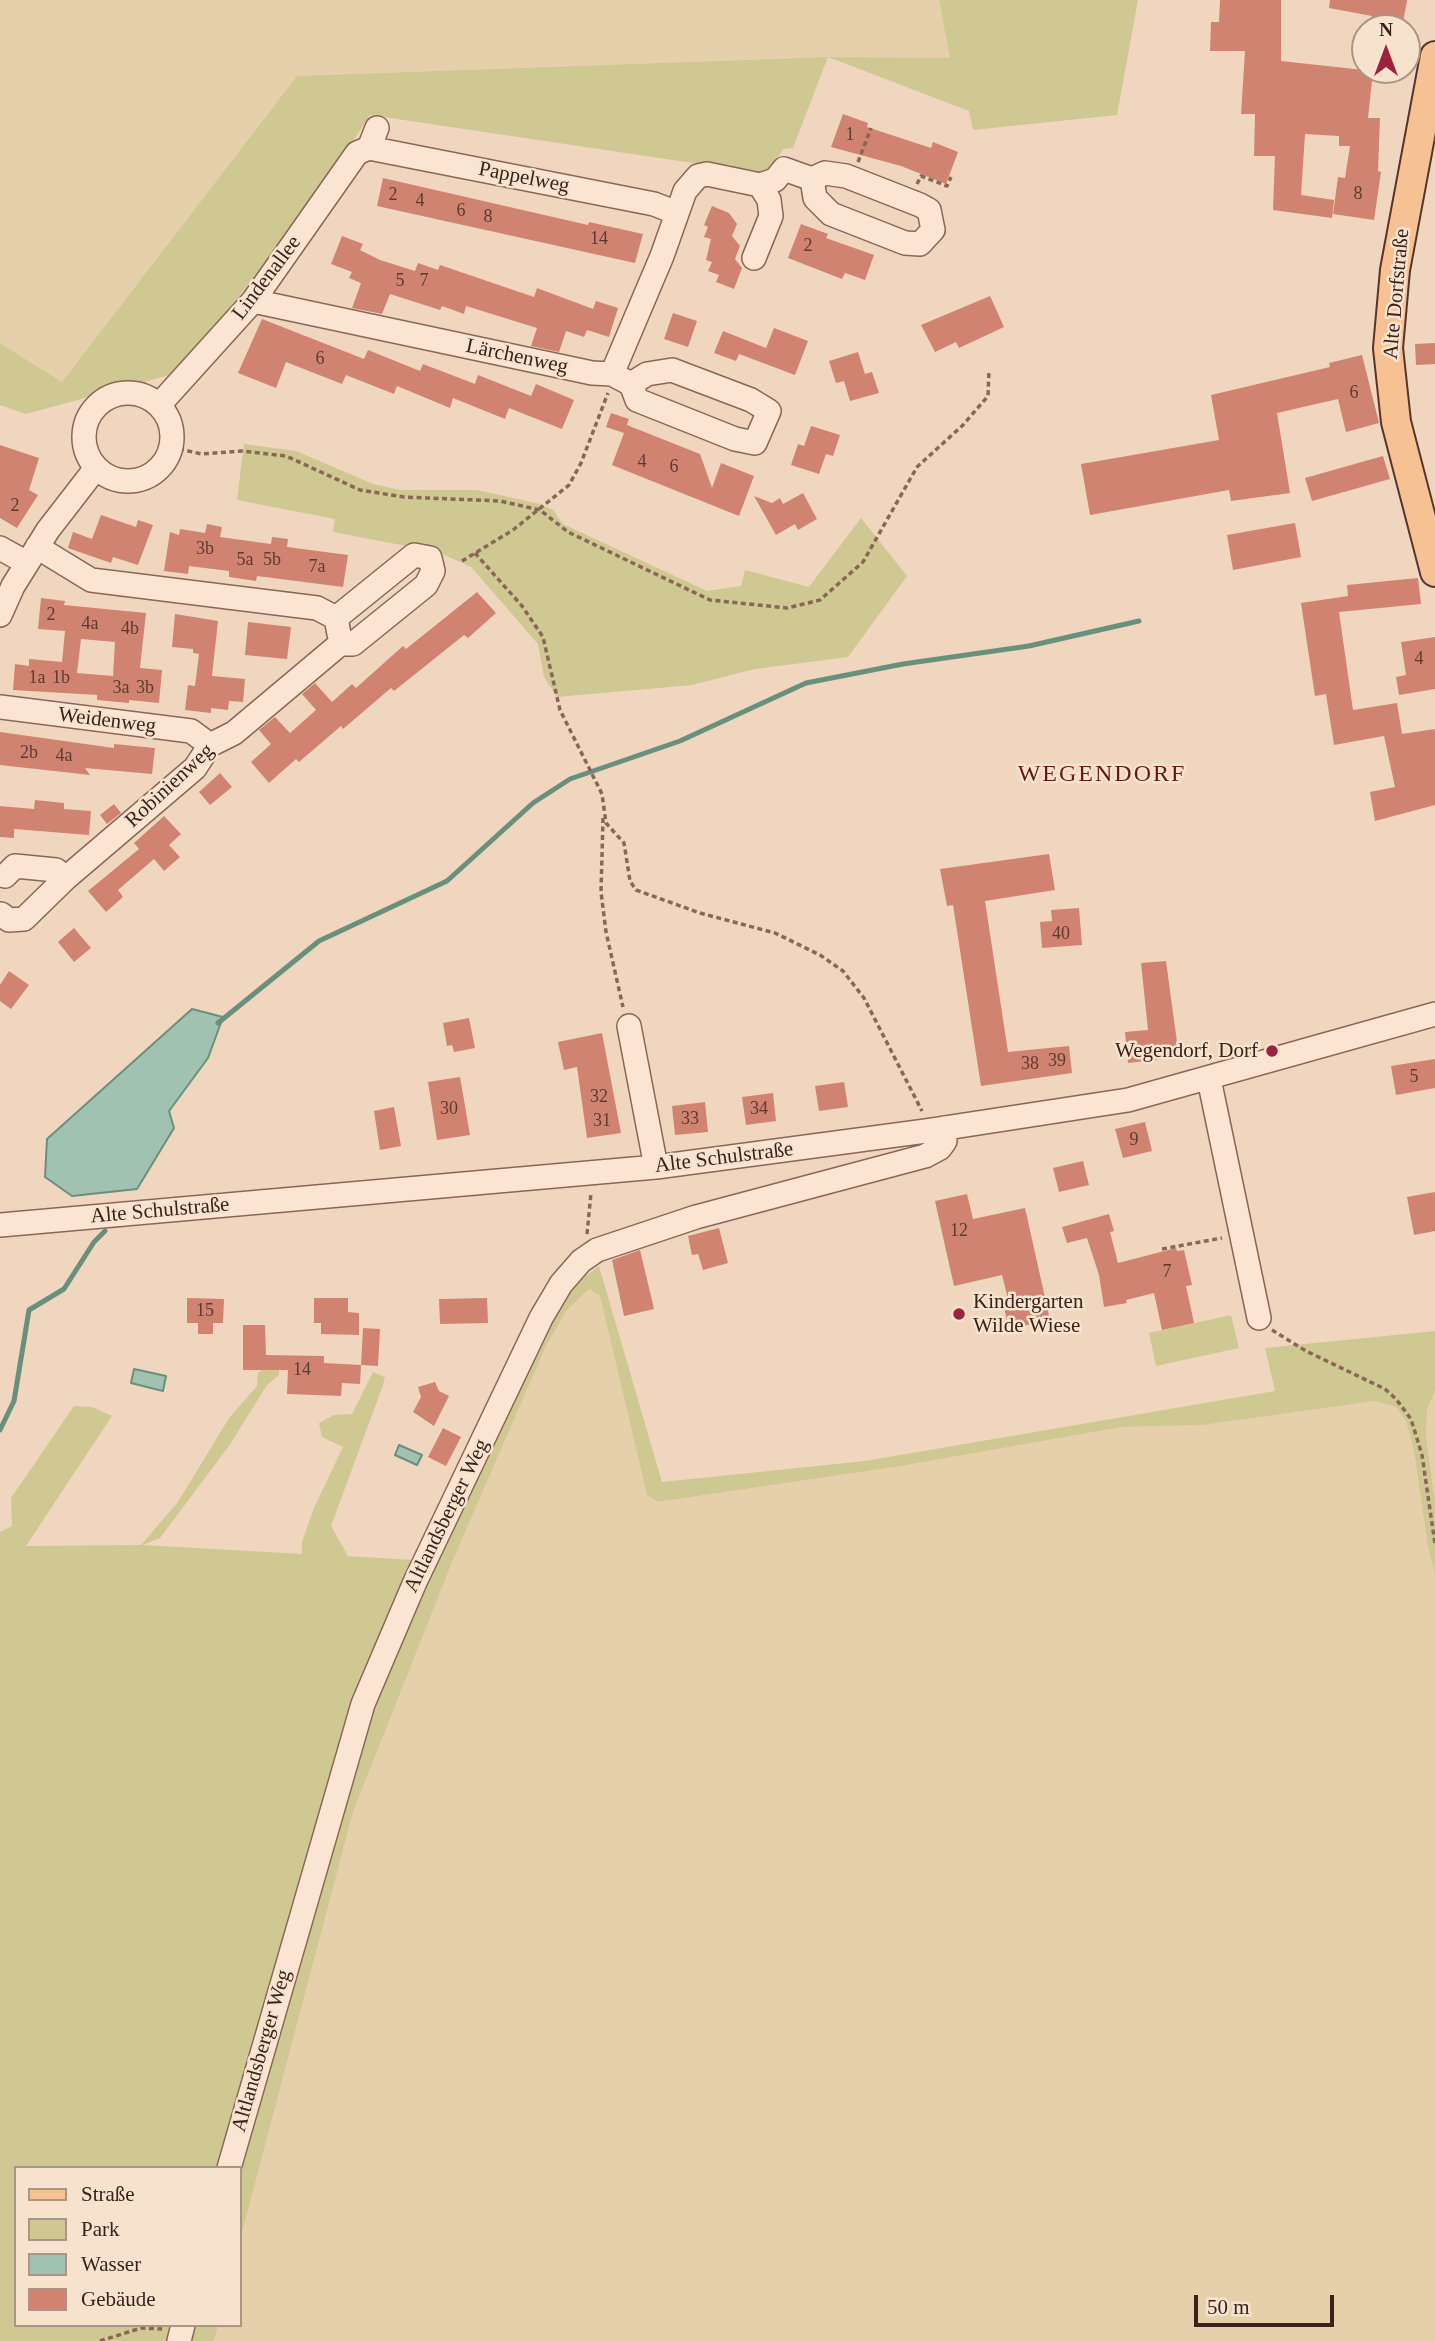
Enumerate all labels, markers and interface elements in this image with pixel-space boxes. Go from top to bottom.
north arrow [1351,14,1421,84]
text: N [1379,19,1393,40]
house number: 1 [846,124,854,146]
street label: Pappelweg [476,157,572,199]
house number: 8 [1354,183,1362,205]
house number: 2 [388,184,398,206]
house number: 4 [416,190,424,212]
house number: 6 [457,200,466,222]
house number: 8 [484,206,492,228]
house number: 14 [590,228,608,250]
street label: Alte Dorfstraße [1379,228,1415,360]
street label: Lindenallee [227,231,307,325]
house number: 2 [804,235,812,257]
house number: 5 [396,270,405,292]
house number: 7 [419,270,428,292]
street label: Lärchenweg [464,334,570,380]
house number: 6 [316,348,324,370]
house number: 6 [1350,382,1358,404]
house number: 4 [638,451,646,473]
house number: 6 [670,456,678,478]
house number: 2 [10,495,20,517]
house number: 3b [196,538,214,560]
house number: 5a [237,549,253,571]
house number: 5b [263,549,281,571]
house number: 7a [309,556,325,578]
house number: 2 [46,604,56,626]
house number: 4a [82,613,98,635]
house number: 4b [121,618,139,640]
house number: 4 [1414,648,1424,670]
house number: 1a [29,667,45,689]
house number: 1b [52,667,70,689]
house number: 3a [113,677,129,699]
house number: 3b [136,677,154,699]
street label: Weidenweg [57,702,157,740]
street label: Robinienweg [120,739,220,833]
house number: 2b [20,742,38,764]
house number: 4a [56,745,72,767]
district label: WEGENDORF [1019,761,1185,789]
house number: 40 [1052,923,1070,945]
place label: Wegendorf, Dorf [1115,1038,1258,1064]
marker: Wegendorf, Dorf [1264,1043,1280,1059]
house number: 39 [1048,1050,1066,1072]
house number: 38 [1021,1053,1039,1075]
house number: 5 [1410,1066,1418,1088]
house number: 32 [590,1086,608,1108]
house number: 30 [440,1098,458,1120]
house number: 34 [750,1098,768,1120]
house number: 33 [681,1108,699,1130]
house number: 31 [593,1110,611,1132]
house number: 9 [1130,1129,1138,1151]
street label: Alte Schulstraße [653,1137,795,1179]
street label: Alte Schulstraße [89,1192,231,1230]
house number: 12 [950,1220,968,1242]
house number: 7 [1162,1261,1172,1283]
place label: Kindergarten Wilde Wiese [973,1289,1083,1339]
house number: 15 [196,1300,214,1322]
marker: Kindergarten Wilde Wiese [951,1306,967,1322]
house number: 14 [293,1359,311,1381]
street label: Altlandsberger Weg [399,1435,495,1597]
street label: Altlandsberger Weg [227,1967,297,2135]
legend [14,2166,242,2327]
text: Straße [81,2182,135,2206]
text: Park [81,2217,120,2241]
text: Wasser [81,2252,141,2276]
scale bar [1197,2282,1337,2326]
text: Gebäude [81,2287,156,2311]
text: 50 m [1207,2295,1250,2319]

